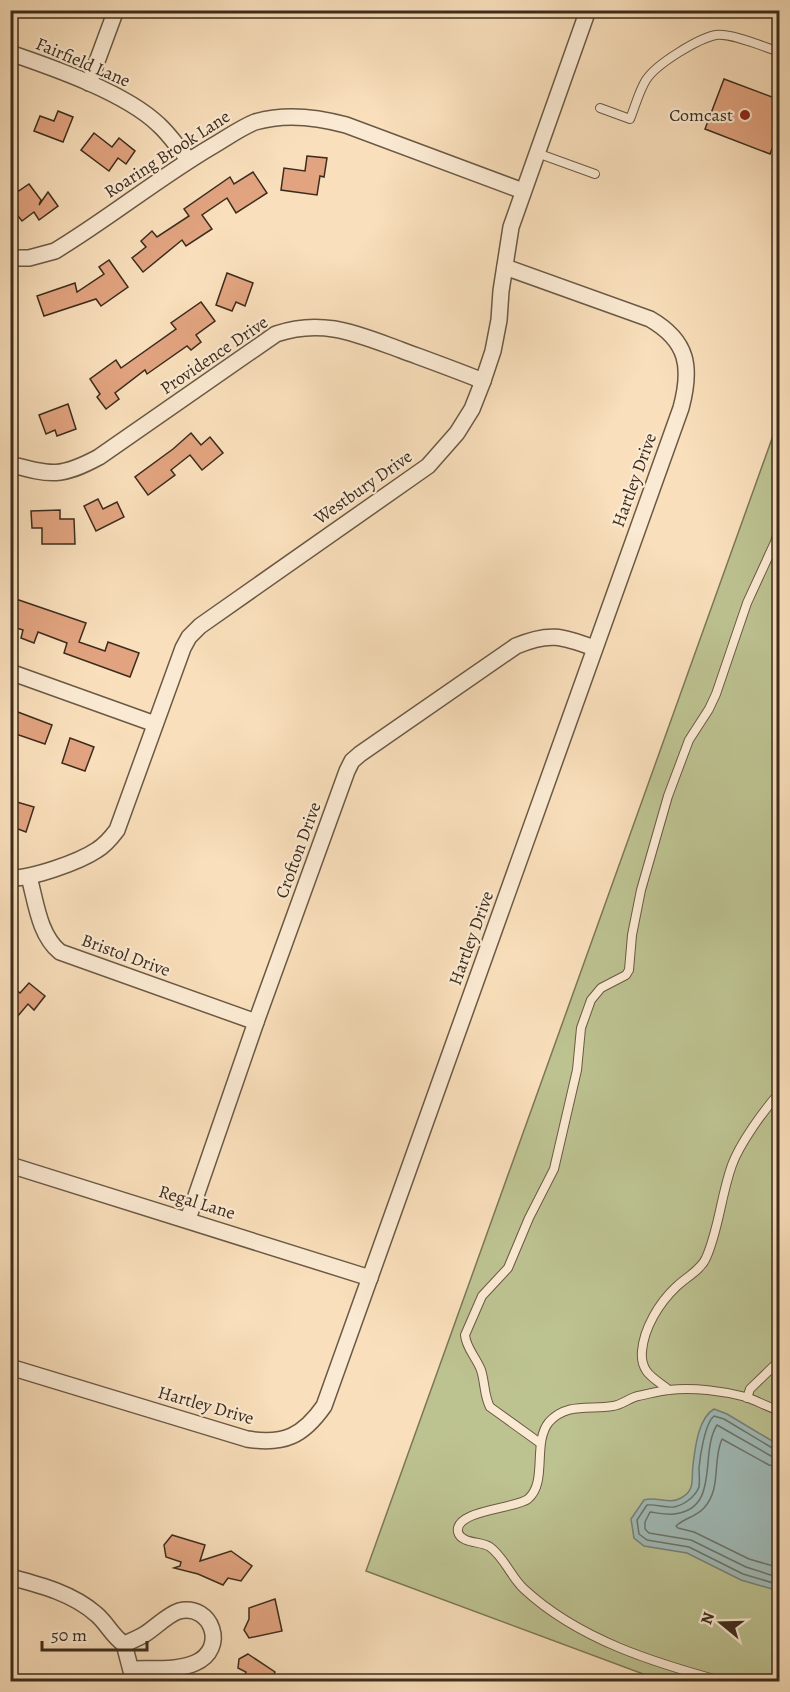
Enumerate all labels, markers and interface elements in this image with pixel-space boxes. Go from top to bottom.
street label: Fairfield Lane [32,31,134,93]
place label: Comcast [669,103,733,127]
street label: Roaring Brook Lane [99,104,235,204]
marker: Comcast [738,108,752,122]
street label: Providence Drive [155,310,273,400]
street label: Hartley Drive [606,429,662,531]
street label: Westbury Drive [308,444,417,530]
street label: Crofton Drive [269,798,327,902]
street label: Hartley Drive [443,887,499,989]
street label: Bristol Drive [78,928,174,982]
street label: Regal Lane [156,1179,238,1225]
street label: Hartley Drive [155,1380,257,1430]
north arrow [691,1593,751,1653]
text: N [695,1609,720,1628]
scale bar [42,1614,147,1652]
text: 50 m [51,1623,87,1647]

